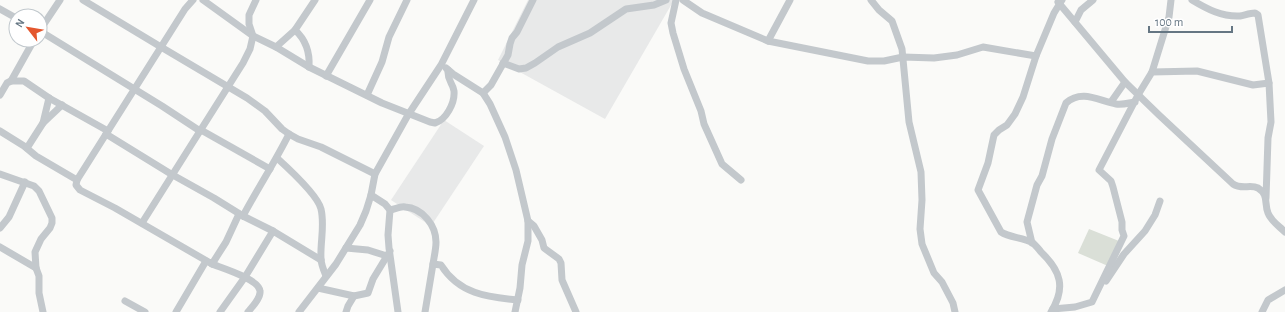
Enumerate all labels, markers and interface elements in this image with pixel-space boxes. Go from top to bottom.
north arrow [8,8,48,48]
scale bar [1149,8,1232,34]
text: 100 m [1155,16,1183,28]
text: N [13,17,27,29]

